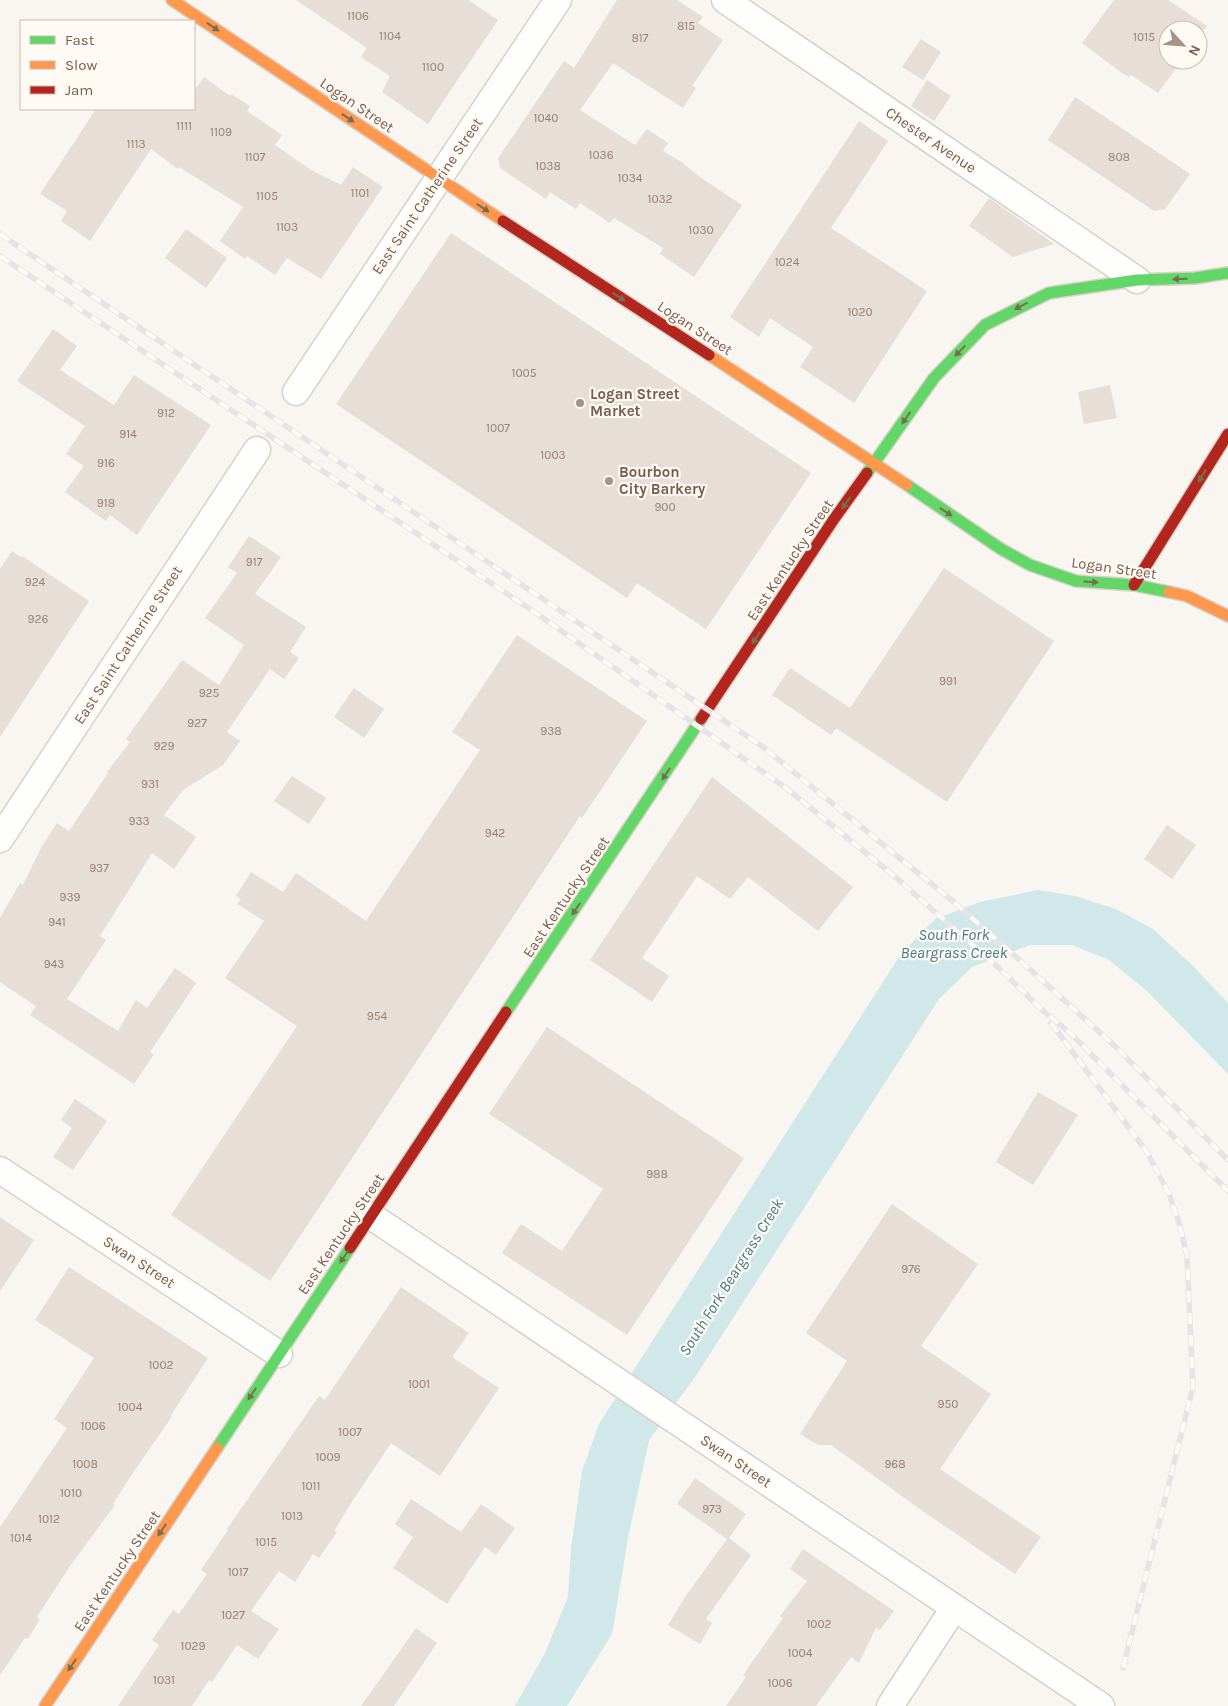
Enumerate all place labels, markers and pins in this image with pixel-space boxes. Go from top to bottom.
place label: Logan Street Market [590,385,680,420]
marker: Logan Street Market [574,397,586,409]
place label: Bourbon City Barkery [619,463,706,498]
marker: Bourbon City Barkery [603,475,615,487]

